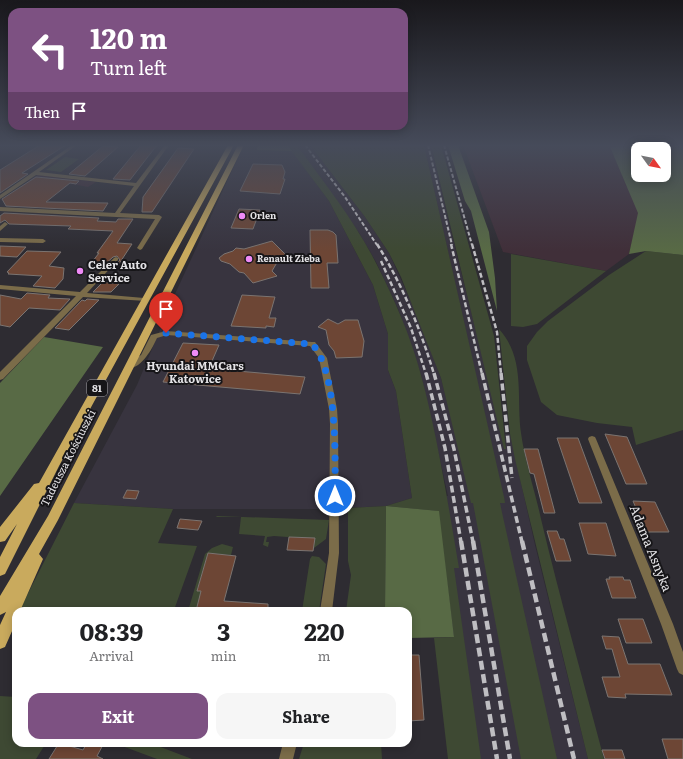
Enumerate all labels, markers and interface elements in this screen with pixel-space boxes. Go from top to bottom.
text: 120 m [90,16,167,58]
icon: left [24,24,76,76]
text: Turn left [90,54,167,81]
text: Then [24,100,60,123]
icon: arrive [68,100,90,122]
north arrow [631,142,671,182]
map controls [631,142,671,182]
place label: Orlen [250,208,277,222]
marker: Orlen [237,211,247,221]
place label: Renault Zieba [257,251,321,265]
marker: Renault Zieba [244,254,254,264]
place label: Celer Auto Service [88,256,147,285]
marker: Celer Auto Service [75,266,85,276]
pin [149,292,183,333]
icon: arrive [155,298,177,320]
marker: Hyundai MMCars Katowice [190,348,200,358]
place label: Hyundai MMCars Katowice [146,357,244,386]
road number: 81 [87,380,107,396]
street label: Tadeusza Kościuszki [36,406,99,509]
position arrow [314,475,356,517]
street label: Adama Asnyka [625,502,677,594]
text: 08:39 [80,613,143,648]
text: 3 [217,613,230,648]
text: 220 [304,613,344,648]
text: Arrival [89,646,134,665]
text: min [211,646,236,665]
text: m [318,646,330,665]
button: Exit [28,693,208,739]
button: Share [216,693,396,739]

